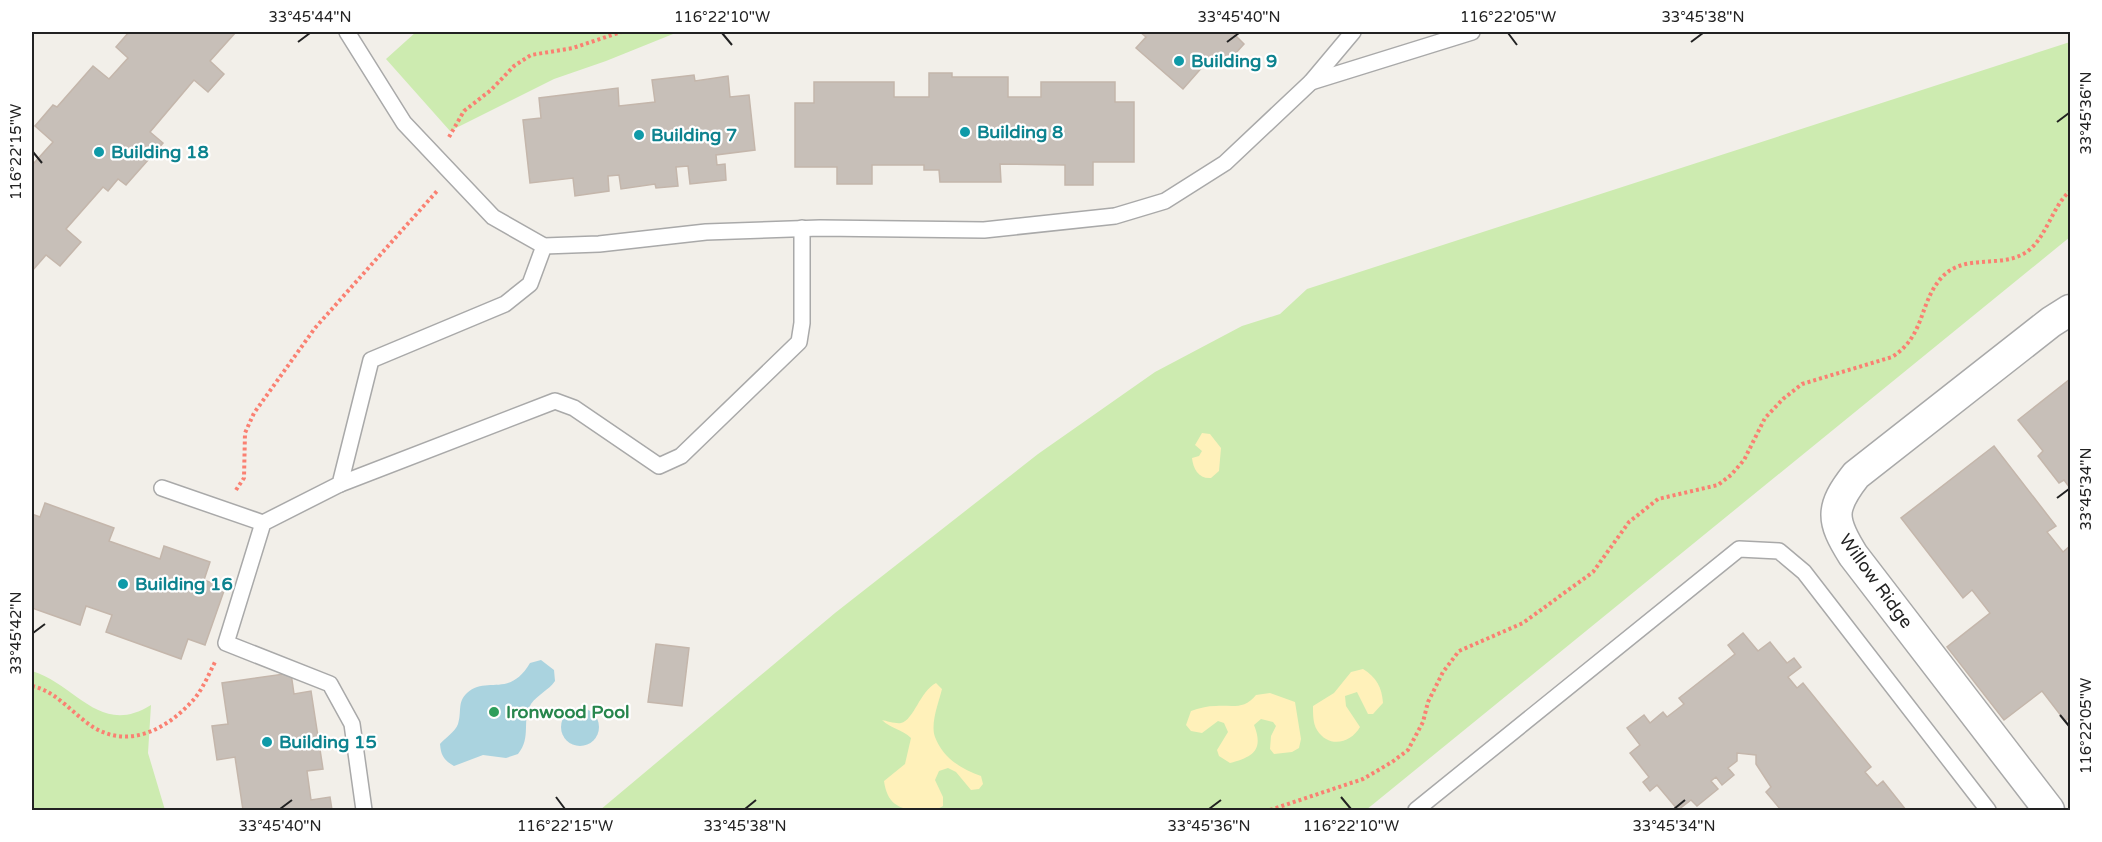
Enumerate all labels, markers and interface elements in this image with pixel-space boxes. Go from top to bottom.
text: 33°45'44"N [268,8,352,26]
text: 116°22'10"W [674,8,770,26]
text: 33°45'40"N [1197,8,1281,26]
text: 116°22'05"W [1460,8,1556,26]
text: 33°45'38"N [1661,8,1745,26]
place label: Building 9 [1191,50,1277,72]
marker: Building 9 [1172,54,1186,68]
text: 33°45'36"N [2077,71,2095,155]
text: 116°22'15"W [7,104,25,200]
place label: Building 8 [977,121,1063,143]
place label: Building 7 [651,124,737,146]
marker: Building 8 [958,125,972,139]
marker: Building 7 [632,128,646,142]
place label: Building 18 [111,141,209,163]
marker: Building 18 [92,145,106,159]
text: 33°45'34"N [2077,447,2095,531]
street label: Willow Ridge [1834,529,1918,633]
place label: Building 16 [135,573,233,595]
marker: Building 16 [116,577,130,591]
text: 33°45'42"N [7,591,25,675]
text: 116°22'05"W [2077,678,2095,774]
place label: Ironwood Pool [506,701,630,723]
marker: Ironwood Pool [487,705,501,719]
place label: Building 15 [279,731,377,753]
marker: Building 15 [260,735,274,749]
text: 33°45'40"N [238,817,322,835]
text: 116°22'15"W [517,817,613,835]
text: 33°45'38"N [703,817,787,835]
text: 33°45'36"N [1167,817,1251,835]
text: 116°22'10"W [1303,817,1399,835]
text: 33°45'34"N [1632,817,1716,835]

